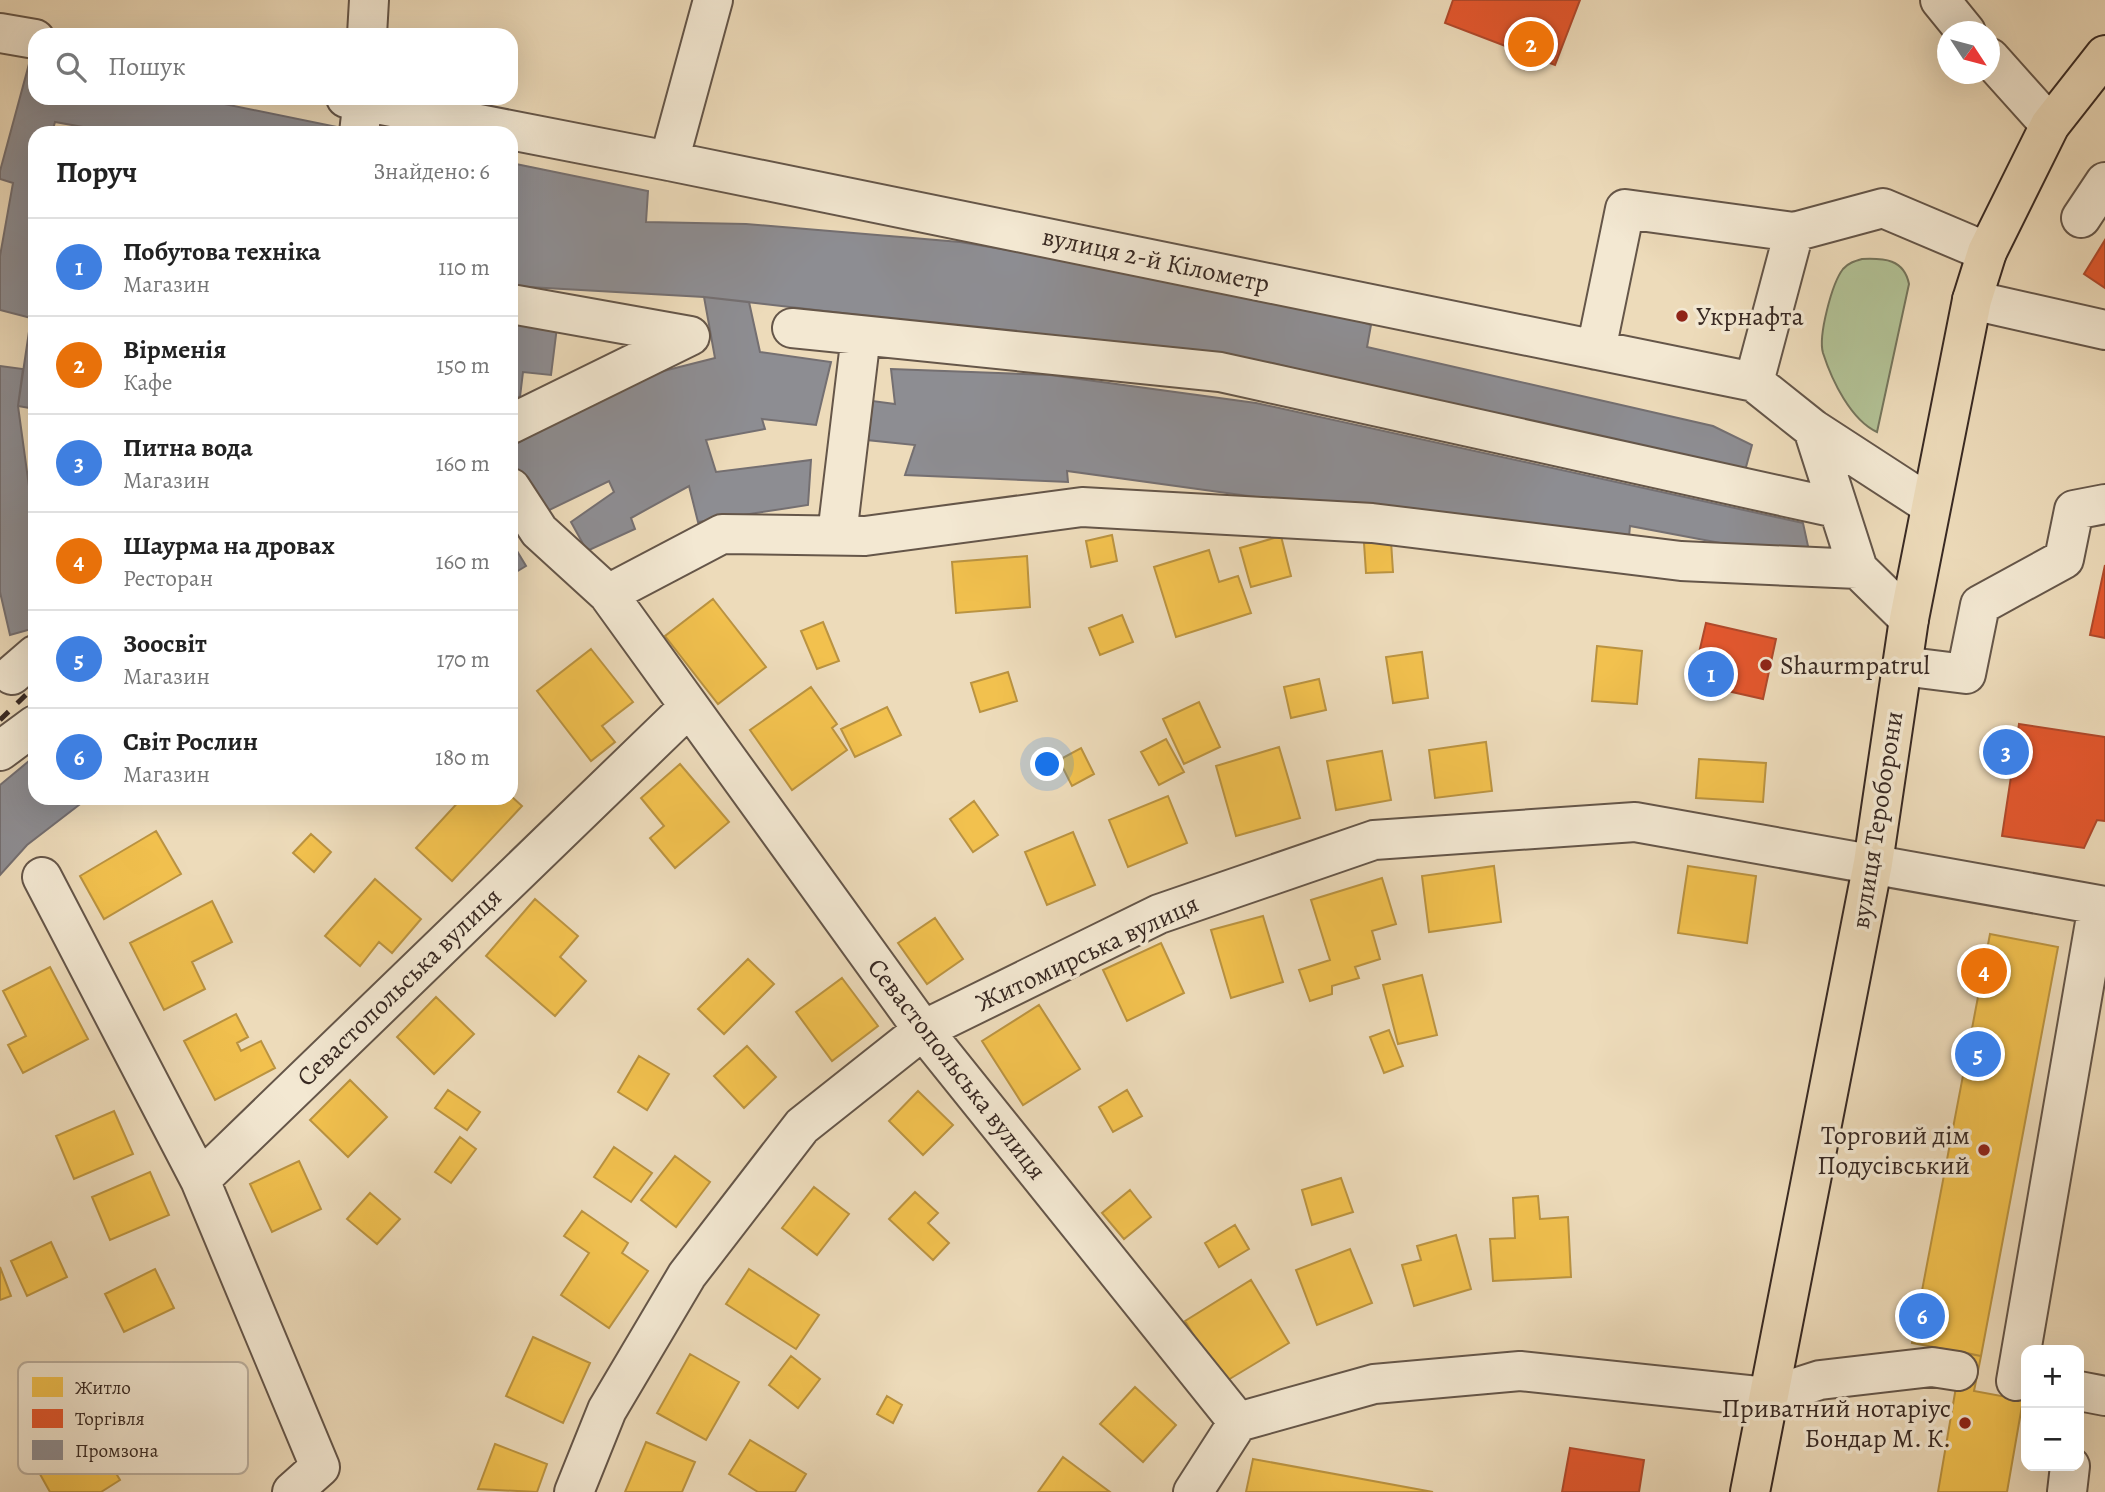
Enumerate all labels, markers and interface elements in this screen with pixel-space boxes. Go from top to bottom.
pin: 2 [1508,18,1554,70]
north arrow [1937,21,2000,84]
search box [28,28,518,105]
icon: search [52,48,90,86]
text: Пошук [108,49,186,84]
text: Поруч [56,152,137,192]
text: Знайдено: 6 [373,156,490,187]
street label: вулиця 2-й Кілометр [1039,219,1273,301]
text: Побутова техніка [123,234,321,269]
text: 1 [75,252,83,283]
text: 110 m [438,252,490,283]
text: Магазин [123,269,210,300]
place label: Укрнафта [1696,299,1804,334]
marker: Укрнафта [1674,308,1690,324]
text: Вірменія [123,332,226,367]
text: 2 [73,350,85,381]
text: 150 m [436,350,490,381]
text: Кафе [123,367,173,398]
text: Питна вода [123,430,253,465]
text: 3 [74,448,84,479]
text: 160 m [436,448,490,479]
text: Магазин [123,465,210,496]
text: Шаурма на дровах [123,528,335,563]
text: 4 [74,546,84,577]
text: 160 m [436,546,490,577]
text: Ресторан [123,563,213,594]
text: Зоосвіт [123,626,207,661]
text: 5 [74,644,84,675]
text: 170 m [437,644,490,675]
pin: 1 [1688,648,1734,700]
place label: Shaurmpatrul [1780,648,1930,683]
marker: Shaurmpatrul [1758,657,1774,673]
text: Магазин [123,661,210,692]
street label: вулиця Тероборони [1843,709,1911,931]
text: Світ Рослин [123,724,258,759]
pin: 3 [1983,726,2029,778]
text: 6 [74,742,84,773]
text: 180 m [435,742,490,773]
your location [1030,747,1064,781]
text: Магазин [123,759,210,790]
street label: Севастопольська вулиця [289,880,509,1094]
street label: Житомирська вулиця [970,886,1204,1020]
pin: 4 [1961,945,2007,997]
street label: Севастопольська вулиця [859,951,1055,1187]
pin: 5 [1955,1028,2001,1080]
place label: Торговий дім Подусівський [1817,1118,1970,1183]
marker: Торговий дім Подусівський [1976,1142,1992,1158]
pin: 6 [1899,1290,1945,1342]
map controls [2021,1345,2084,1471]
button: + [2021,1345,2084,1408]
legend [18,1362,248,1474]
text: Житло [75,1375,131,1401]
place label: Приватний нотаріус Бондар М. К. [1722,1391,1951,1456]
text: Торгівля [75,1406,145,1432]
button: − [2021,1408,2084,1471]
marker: Приватний нотаріус Бондар М. К. [1957,1415,1973,1431]
text: Промзона [75,1438,159,1464]

